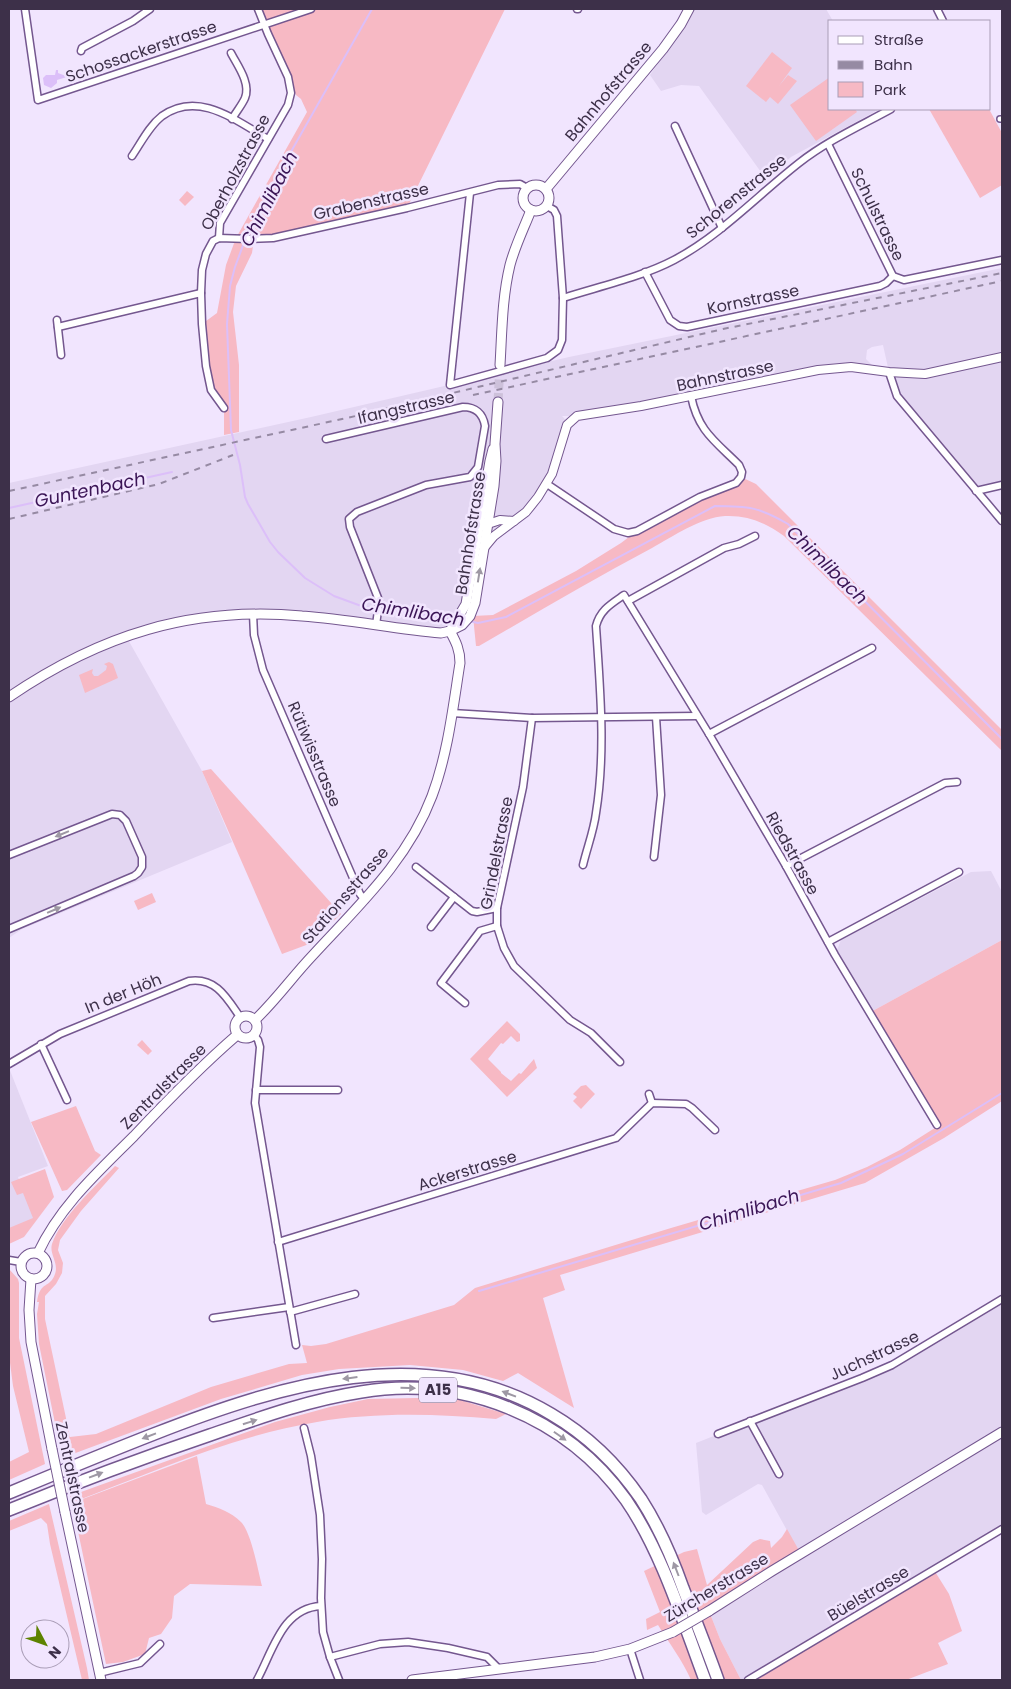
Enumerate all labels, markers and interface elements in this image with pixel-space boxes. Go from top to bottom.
street label: Schossackerstrasse [62,15,220,88]
legend [828,20,991,110]
text: Straße [874,29,924,50]
street label: Bahnhofstrasse [560,36,657,146]
text: Bahn [874,54,913,75]
text: Park [874,79,906,100]
street label: Oberholzstrasse [195,110,276,234]
water label: Chimlibach [234,147,303,251]
street label: Schorenstrasse [681,149,792,244]
street label: Schulstrasse [845,164,910,265]
street label: Grabenstrasse [311,177,431,226]
street label: Kornstrasse [705,278,801,320]
street label: Bahnstrasse [674,354,776,397]
street label: Ifangstrasse [355,385,457,430]
water label: Guntenbach [32,466,148,513]
street label: Bahnhofstrasse [449,470,492,596]
water label: Chimlibach [781,520,873,610]
one-way arrow [476,567,484,583]
water label: Chimlibach [360,591,466,632]
street label: Rütiwisstrasse [282,698,347,811]
street label: Grindelstrasse [474,794,519,912]
street label: Riedstrasse [760,807,825,899]
one-way arrow [54,830,69,838]
street label: Stationsstrasse [297,842,394,949]
one-way arrow [47,905,61,913]
street label: In der Höh [81,968,165,1019]
street label: Zentralstrasse [115,1038,211,1134]
street label: Ackerstrasse [415,1145,519,1196]
water label: Chimlibach [695,1182,802,1237]
street label: Juchstrasse [826,1325,923,1386]
one-way arrow [341,1374,357,1382]
road number: A15 [419,1378,457,1402]
one-way arrow [400,1384,416,1392]
one-way arrow [502,1389,517,1397]
one-way arrow [242,1417,257,1425]
street label: Zentralstrasse [50,1419,96,1535]
one-way arrow [554,1431,567,1441]
one-way arrow [142,1432,156,1440]
one-way arrow [89,1471,104,1479]
street label: Zürcherstrasse [660,1547,773,1628]
street label: Büelstrasse [823,1560,913,1627]
one-way arrow [672,1561,680,1576]
north arrow [20,1619,70,1669]
text: N [44,1642,66,1663]

